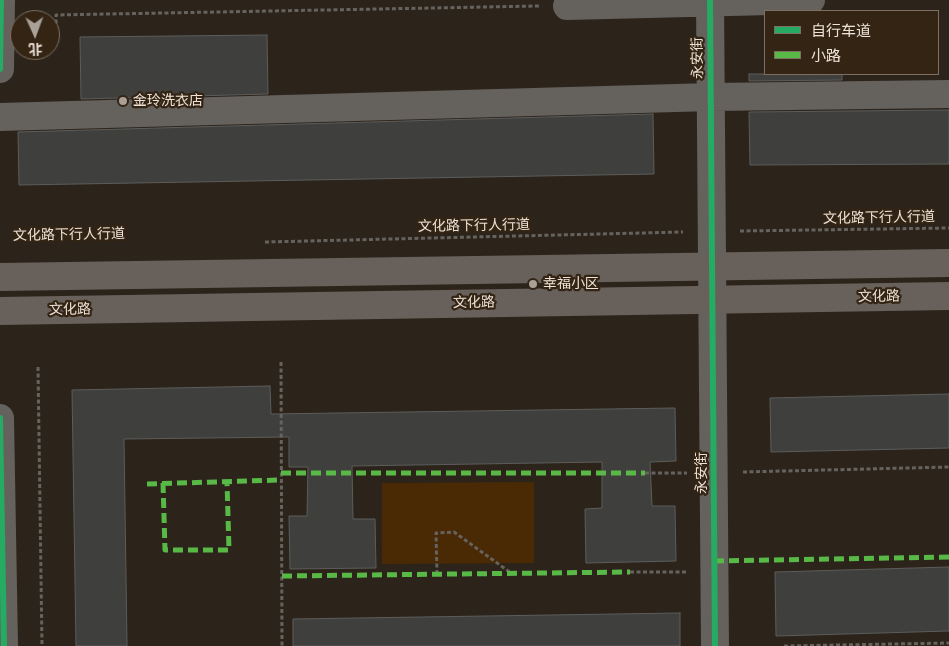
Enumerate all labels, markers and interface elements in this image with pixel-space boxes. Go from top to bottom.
north arrow [10,10,60,60]
legend [764,10,939,75]
text: 自行车道 [811,20,871,40]
street label: 永安街 [689,37,707,79]
text: 北 [28,40,43,59]
text: 小路 [811,45,841,65]
place label: 金玲洗衣店 [133,93,203,109]
marker: 金玲洗衣店 [117,95,129,107]
street label: 文化路下行人行道 [823,209,935,227]
street label: 文化路下行人行道 [418,217,530,235]
street label: 文化路下行人行道 [13,226,125,244]
place label: 幸福小区 [543,276,599,292]
marker: 幸福小区 [527,278,539,290]
street label: 文化路 [858,288,900,306]
street label: 文化路 [453,294,495,312]
street label: 文化路 [49,301,91,319]
street label: 永安街 [694,452,710,494]

